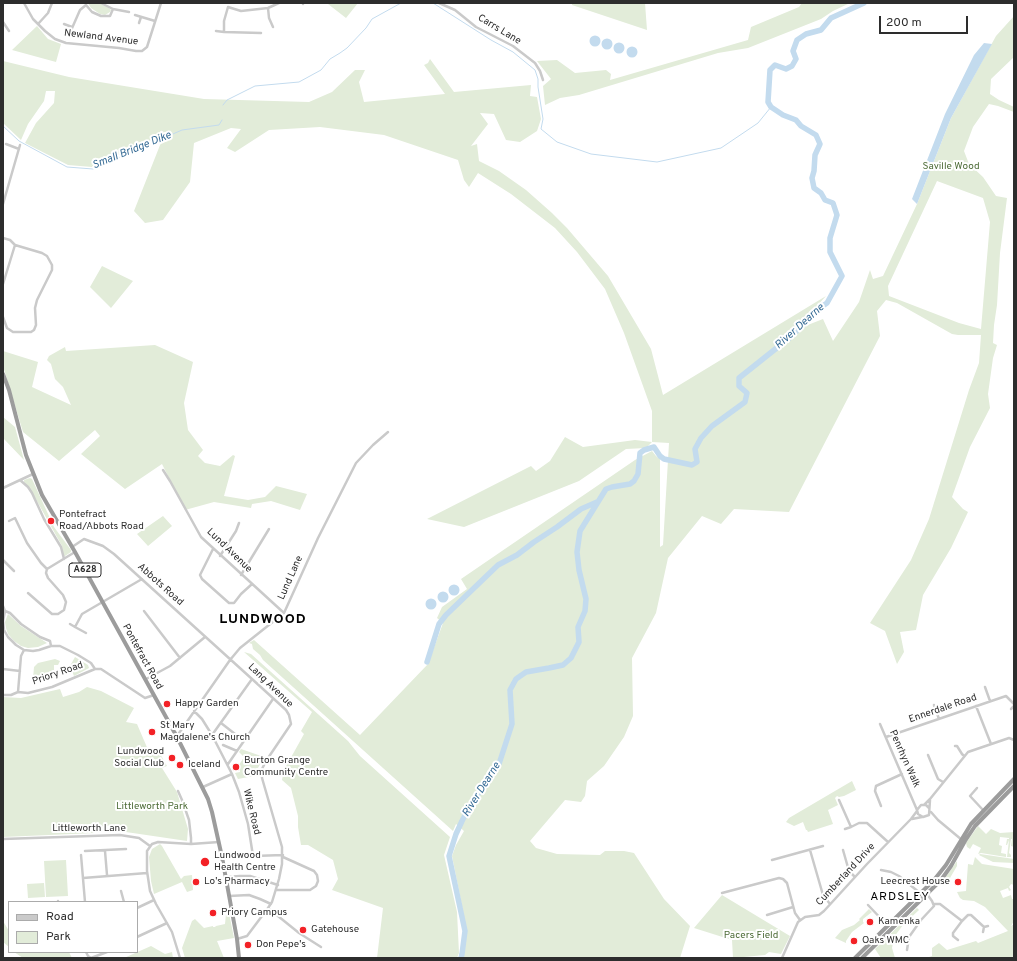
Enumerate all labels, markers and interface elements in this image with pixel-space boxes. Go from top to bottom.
scale bar [881,8,970,34]
street label: Carrs Lane [475,12,523,48]
text: 200 m [886,15,922,31]
street label: Newland Avenue [63,27,139,49]
water label: Small Bridge Dike [91,129,173,173]
park label: Saville Wood [922,161,980,173]
water label: River Dearne [773,301,827,353]
place label: Pontefract Road/Abbots Road [59,509,144,532]
marker: Pontefract Road/Abbots Road [46,516,56,526]
street label: Lund Avenue [204,526,254,576]
street label: Lund Lane [276,554,306,602]
street label: Abbots Road [135,561,185,609]
road number: A628 [69,563,101,577]
district label: LUNDWOOD [219,612,307,628]
street label: Pontefract Road [119,622,165,692]
street label: Priory Road [31,660,85,688]
street label: Lang Avenue [245,661,295,711]
street label: Ennerdale Road [907,692,979,726]
place label: Happy Garden [175,698,239,710]
marker: Happy Garden [162,699,172,709]
place label: St Mary Magdalene's Church [160,720,250,744]
marker: St Mary Magdalene's Church [147,727,157,737]
street label: Penrhyn Walk [886,728,922,790]
place label: Lundwood Social Club [114,746,164,770]
marker: Lundwood Social Club [167,753,177,763]
place label: Burton Grange Community Centre [244,755,328,778]
place label: Iceland [188,759,221,771]
marker: Iceland [175,760,185,770]
water label: River Dearne [460,760,504,820]
marker: Burton Grange Community Centre [231,762,241,772]
street label: Wike Road [240,788,262,836]
park label: Littleworth Park [116,801,188,813]
street label: Littleworth Lane [52,823,126,835]
street label: Cumberland Drive [814,841,878,909]
place label: Lundwood Health Centre [214,850,276,874]
marker: Lundwood Health Centre [199,856,211,868]
place label: Lo's Pharmacy [204,876,270,888]
place label: Leecrest House [880,876,950,888]
marker: Lo's Pharmacy [191,877,201,887]
marker: Leecrest House [953,877,963,887]
district label: ARDSLEY [870,891,930,905]
legend [8,901,138,953]
place label: Priory Campus [221,907,287,919]
marker: Priory Campus [208,908,218,918]
text: Road [46,909,74,925]
place label: Kamenka [878,916,920,928]
marker: Kamenka [865,917,875,927]
place label: Gatehouse [311,924,359,936]
marker: Gatehouse [298,925,308,935]
text: Park [46,929,71,945]
park label: Pacers Field [724,930,778,942]
place label: Oaks WMC [862,935,909,947]
marker: Oaks WMC [849,936,859,946]
place label: Don Pepe's [256,939,306,951]
marker: Don Pepe's [243,940,253,950]

